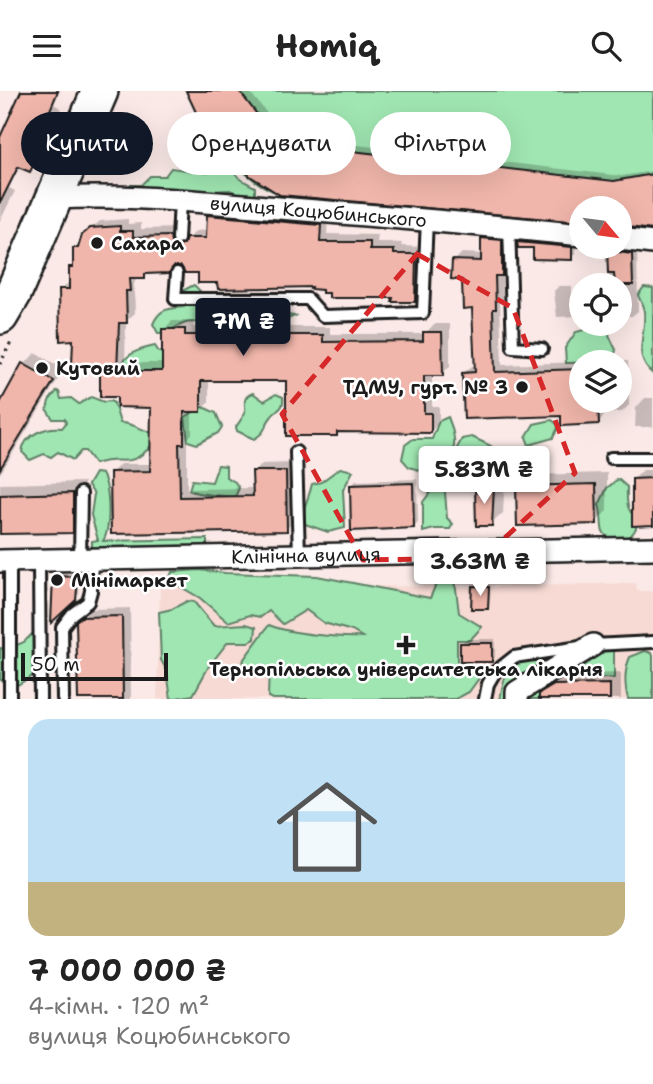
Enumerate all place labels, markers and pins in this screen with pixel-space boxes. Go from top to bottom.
place label: Сахара [111,231,184,256]
marker: Сахара [89,235,105,251]
pin: 7M ₴ [202,299,284,358]
place label: Кутовий [56,356,140,381]
marker: Кутовий [34,360,50,376]
place label: ТДМУ, гурт. № 3 [343,375,508,400]
marker: ТДМУ, гурт. № 3 [514,379,530,395]
pin: 5.83M ₴ [419,447,549,506]
pin: 3.63M ₴ [415,539,545,598]
place label: Мінімаркет [71,568,189,593]
marker: Мінімаркет [49,572,65,588]
marker: Тернопільська університетська лікарня [396,635,416,655]
place label: Тернопільська університетська лікарня [209,657,603,682]

